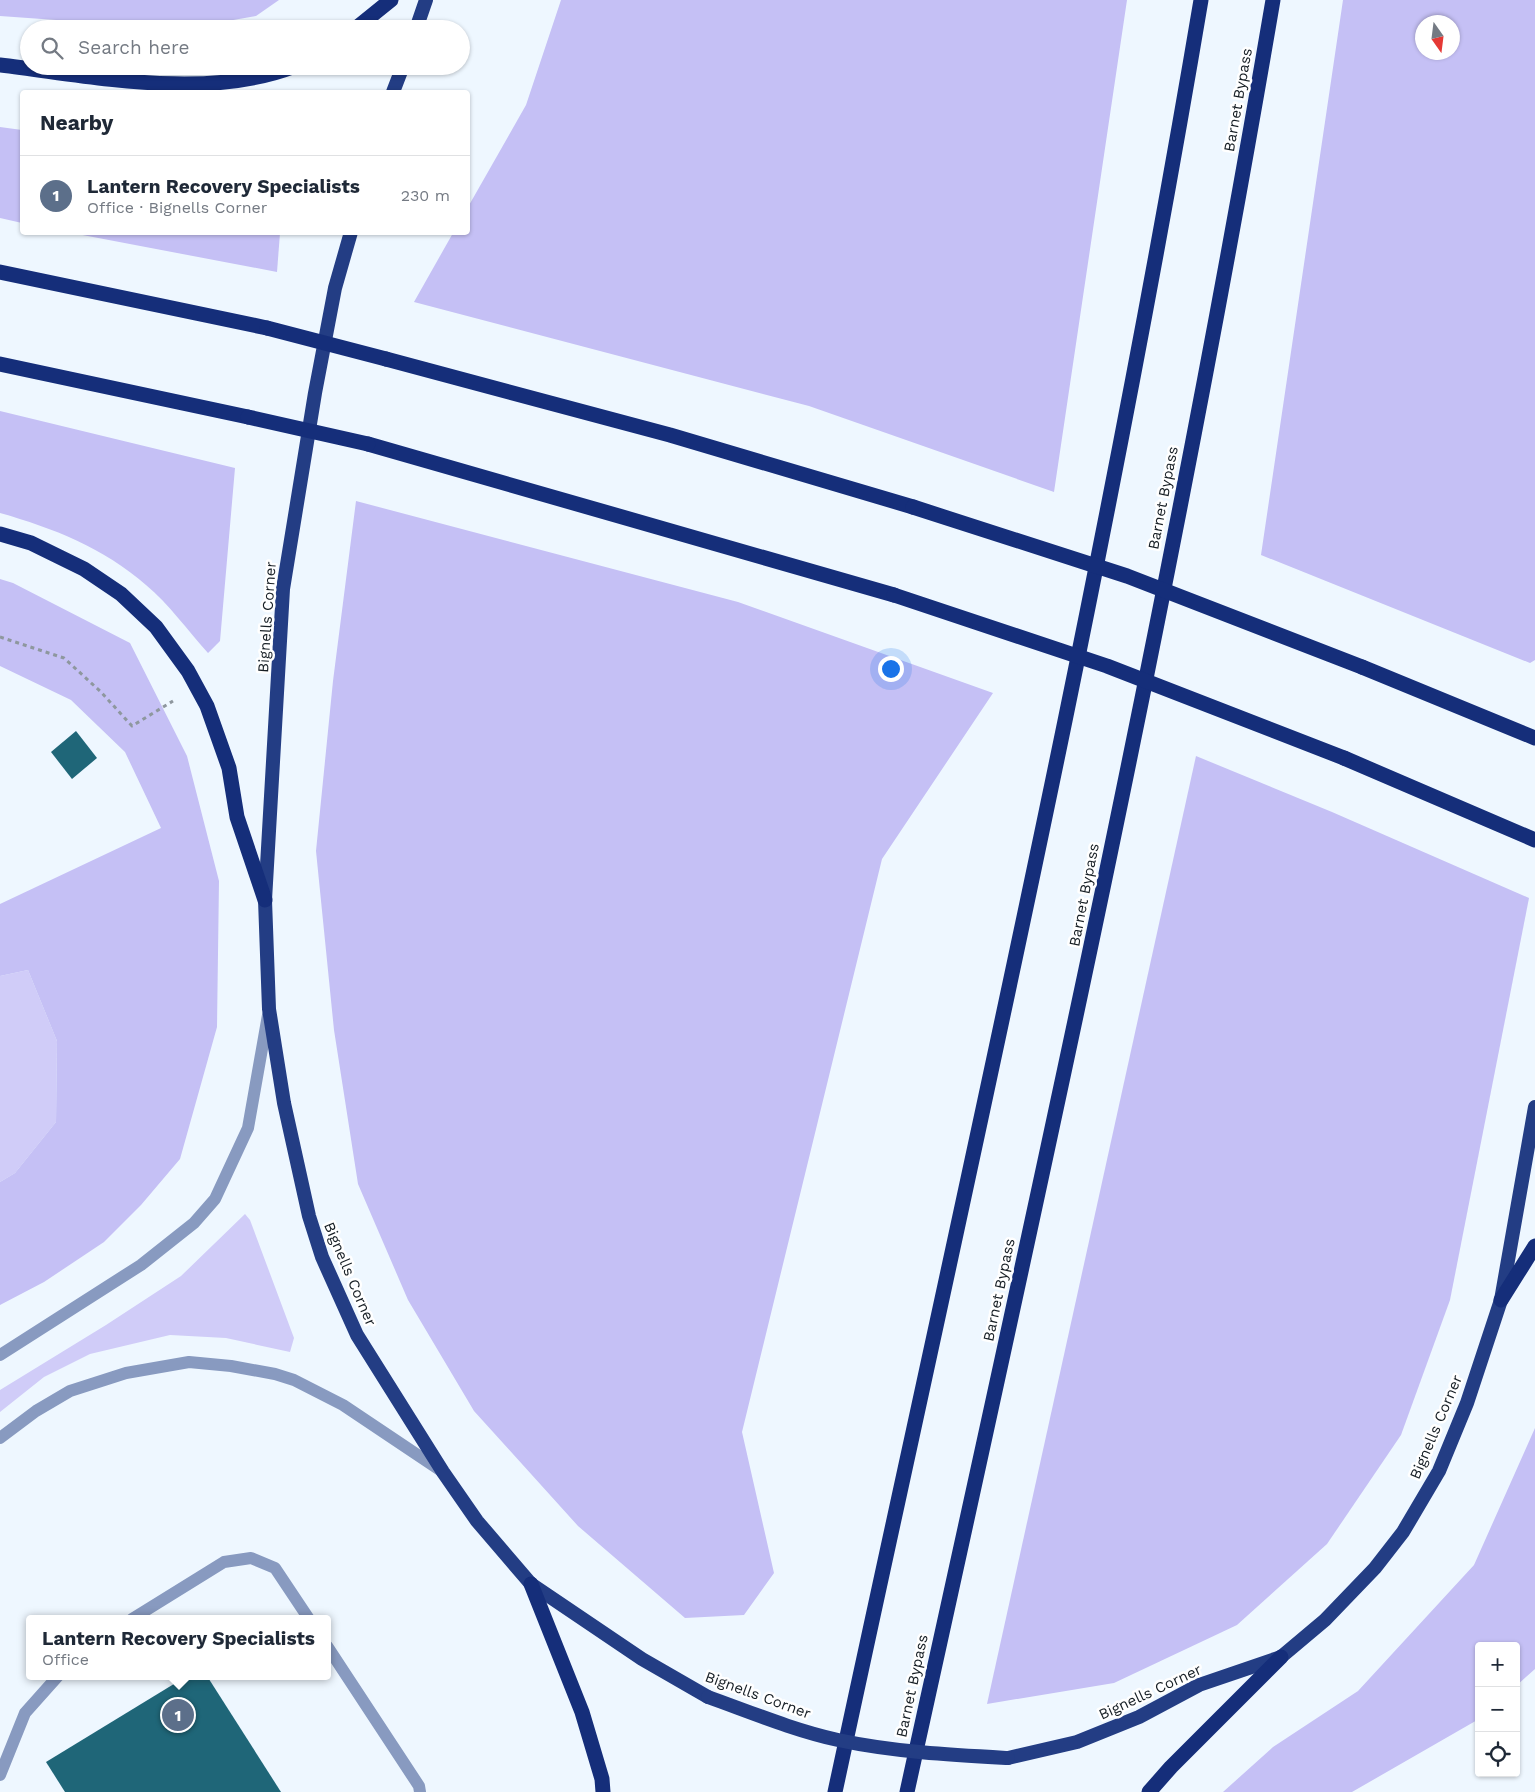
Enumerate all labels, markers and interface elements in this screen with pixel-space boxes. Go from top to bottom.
north arrow [1415,15,1460,60]
search box [20,20,470,75]
icon: search [38,34,66,62]
text: Search here [78,36,189,59]
street label: Barnet Bypass [1220,47,1256,153]
text: Nearby [40,110,113,135]
text: Lantern Recovery Specialists [87,175,360,198]
text: 1 [53,186,59,205]
text: 230 m [401,186,450,205]
text: Office · Bignells Corner [87,198,267,217]
street label: Barnet Bypass [1144,445,1182,551]
street label: Bignells Corner [254,561,280,673]
your location [878,656,904,682]
street label: Barnet Bypass [1065,842,1103,948]
street label: Bignells Corner [320,1219,380,1329]
street label: Barnet Bypass [979,1237,1019,1343]
street label: Bignells Corner [1406,1372,1466,1482]
popup [26,1615,331,1680]
text: Lantern Recovery Specialists [42,1627,315,1650]
street label: Barnet Bypass [892,1633,932,1739]
map controls [1475,1642,1520,1777]
button: + [1475,1642,1520,1687]
text: Office [42,1650,89,1669]
street label: Bignells Corner [1096,1660,1204,1724]
street label: Bignells Corner [703,1667,813,1723]
button: − [1475,1687,1520,1732]
pin: 1 [162,1696,194,1734]
button: locate [1475,1732,1520,1777]

